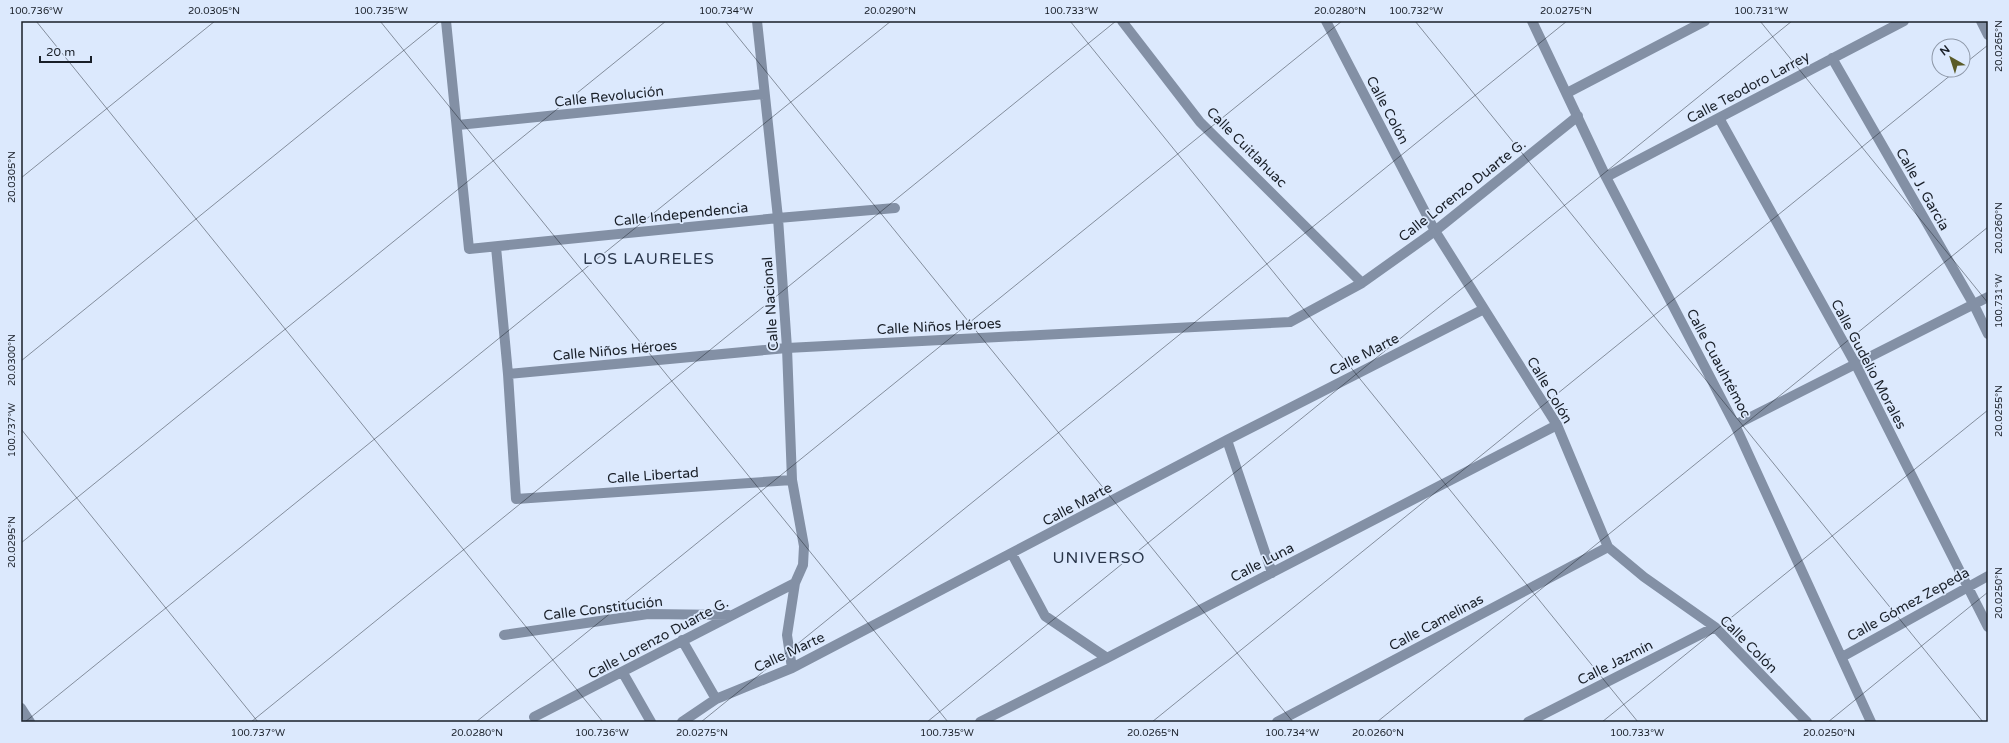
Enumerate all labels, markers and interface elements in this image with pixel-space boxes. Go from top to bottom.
text: 100.736°W [9,5,63,17]
text: 20.0305°N [188,5,240,17]
text: 100.735°W [354,5,408,17]
text: 100.734°W [699,5,753,17]
text: 20.0290°N [864,5,916,17]
text: 100.733°W [1044,5,1098,17]
text: 20.0280°N [1314,5,1366,17]
text: 100.732°W [1389,5,1443,17]
text: 20.0275°N [1540,5,1592,17]
text: 100.731°W [1734,5,1788,17]
text: 20.0265°N [1993,20,2005,72]
scale bar [40,38,91,64]
north arrow [1931,38,1971,78]
text: N [1937,43,1953,58]
text: 20 m [46,45,75,59]
street label: Calle Teodoro Larrey [1684,48,1813,127]
street label: Calle Colón [1363,73,1413,147]
street label: Calle Revolución [554,82,665,111]
street label: Calle Cuitlahuac [1203,104,1290,191]
street label: Calle Lorenzo Duarte G. [1395,135,1529,245]
street label: Calle J. García [1892,145,1953,233]
text: 20.0305°N [6,151,18,203]
street label: Calle Independencia [613,199,749,230]
text: 20.0260°N [1993,202,2005,254]
district label: LOS LAURELES [583,249,715,269]
street label: Calle Nacional [759,256,782,352]
text: 100.731°W [1993,274,2005,328]
street label: Calle Gudelio Morales [1827,297,1910,432]
street label: Calle Cuauhtémoc [1683,306,1754,421]
street label: Calle Niños Héroes [876,315,1002,338]
street label: Calle Marte [1326,330,1402,379]
text: 20.0300°N [6,334,18,386]
street label: Calle Niños Héroes [552,337,678,364]
street label: Calle Colón [1523,354,1576,427]
text: 20.0255°N [1993,385,2005,437]
text: 100.737°W [6,403,18,457]
street label: Calle Libertad [607,464,699,487]
street label: Calle Marte [1040,479,1115,530]
text: 20.0295°N [6,516,18,568]
street label: Calle Luna [1228,539,1297,586]
district label: UNIVERSO [1052,548,1146,568]
street label: Calle Gómez Zepeda [1844,564,1972,645]
text: 20.0250°N [1993,567,2005,619]
street label: Calle Camelinas [1386,590,1487,654]
street label: Calle Constitución [542,593,664,624]
street label: Calle Lorenzo Duarte G. [585,594,731,683]
street label: Calle Colón [1716,612,1781,677]
street label: Calle Marte [751,629,827,676]
street label: Calle Jazmín [1575,636,1656,689]
text: 100.737°W [231,727,285,739]
text: 20.0280°N [451,727,503,739]
text: 100.736°W [575,727,629,739]
text: 20.0275°N [676,727,728,739]
text: 100.735°W [920,727,974,739]
text: 20.0265°N [1127,727,1179,739]
text: 100.734°W [1265,727,1319,739]
text: 20.0260°N [1352,727,1404,739]
text: 100.733°W [1610,727,1664,739]
text: 20.0250°N [1803,727,1855,739]

